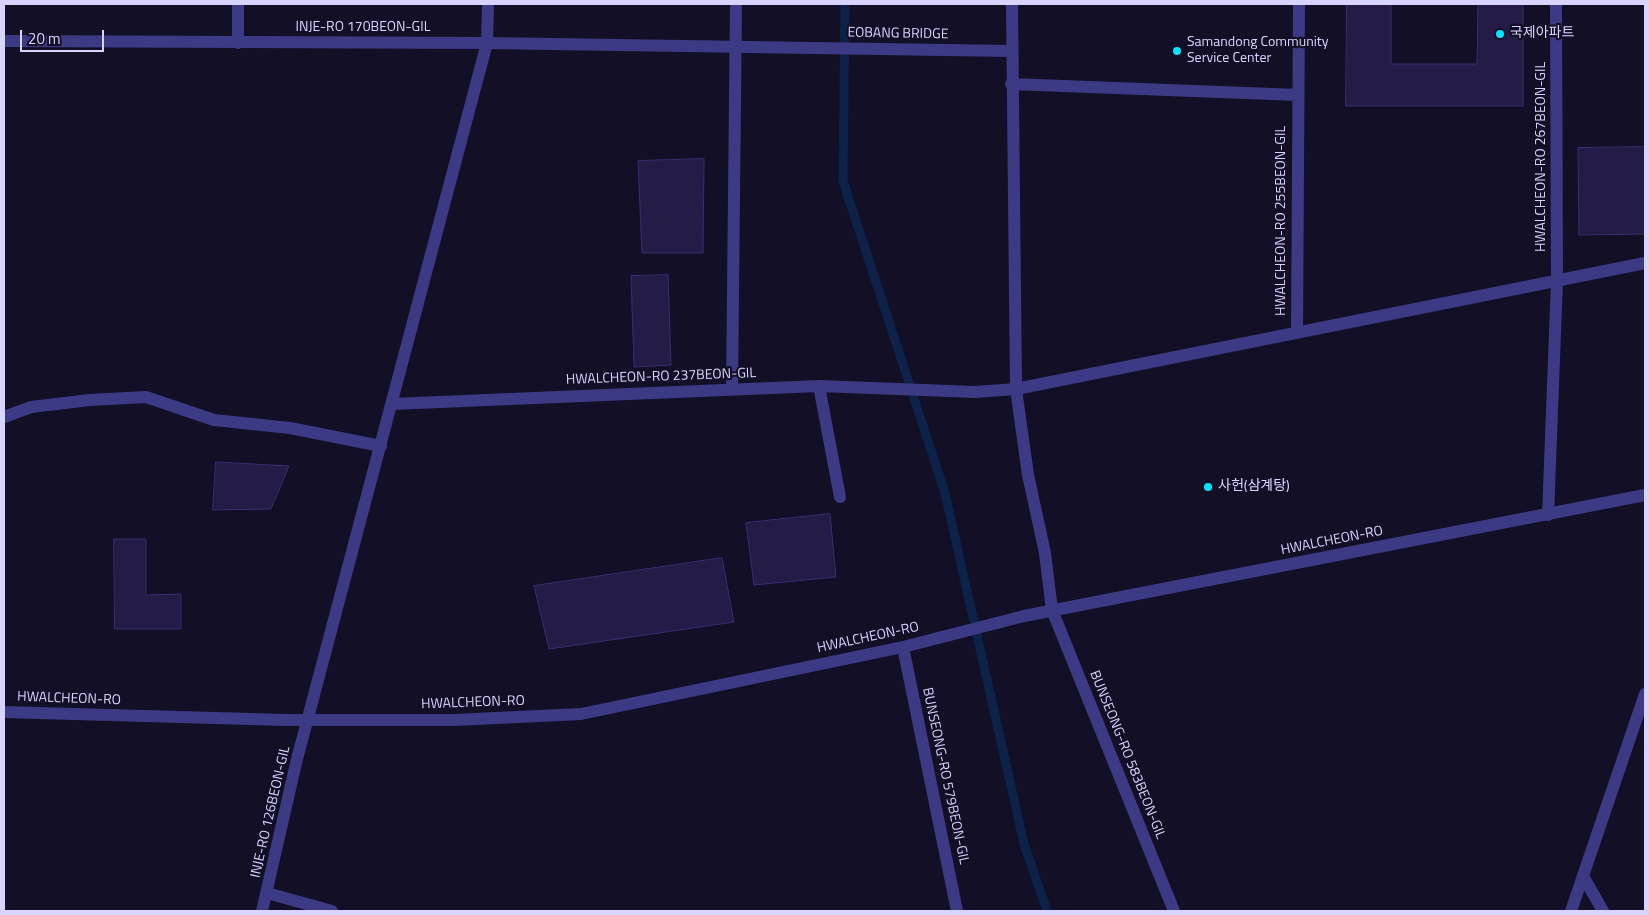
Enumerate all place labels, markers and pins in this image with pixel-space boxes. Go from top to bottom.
place label: 국제아파트 [1510,26,1574,42]
marker: 국제아파트 [1494,28,1506,40]
place label: Samandong Community Service Center [1187,35,1328,68]
marker: Samandong Community Service Center [1171,45,1183,57]
place label: 사헌(삼계탕) [1218,479,1290,495]
marker: 사헌(삼계탕) [1202,481,1214,493]

